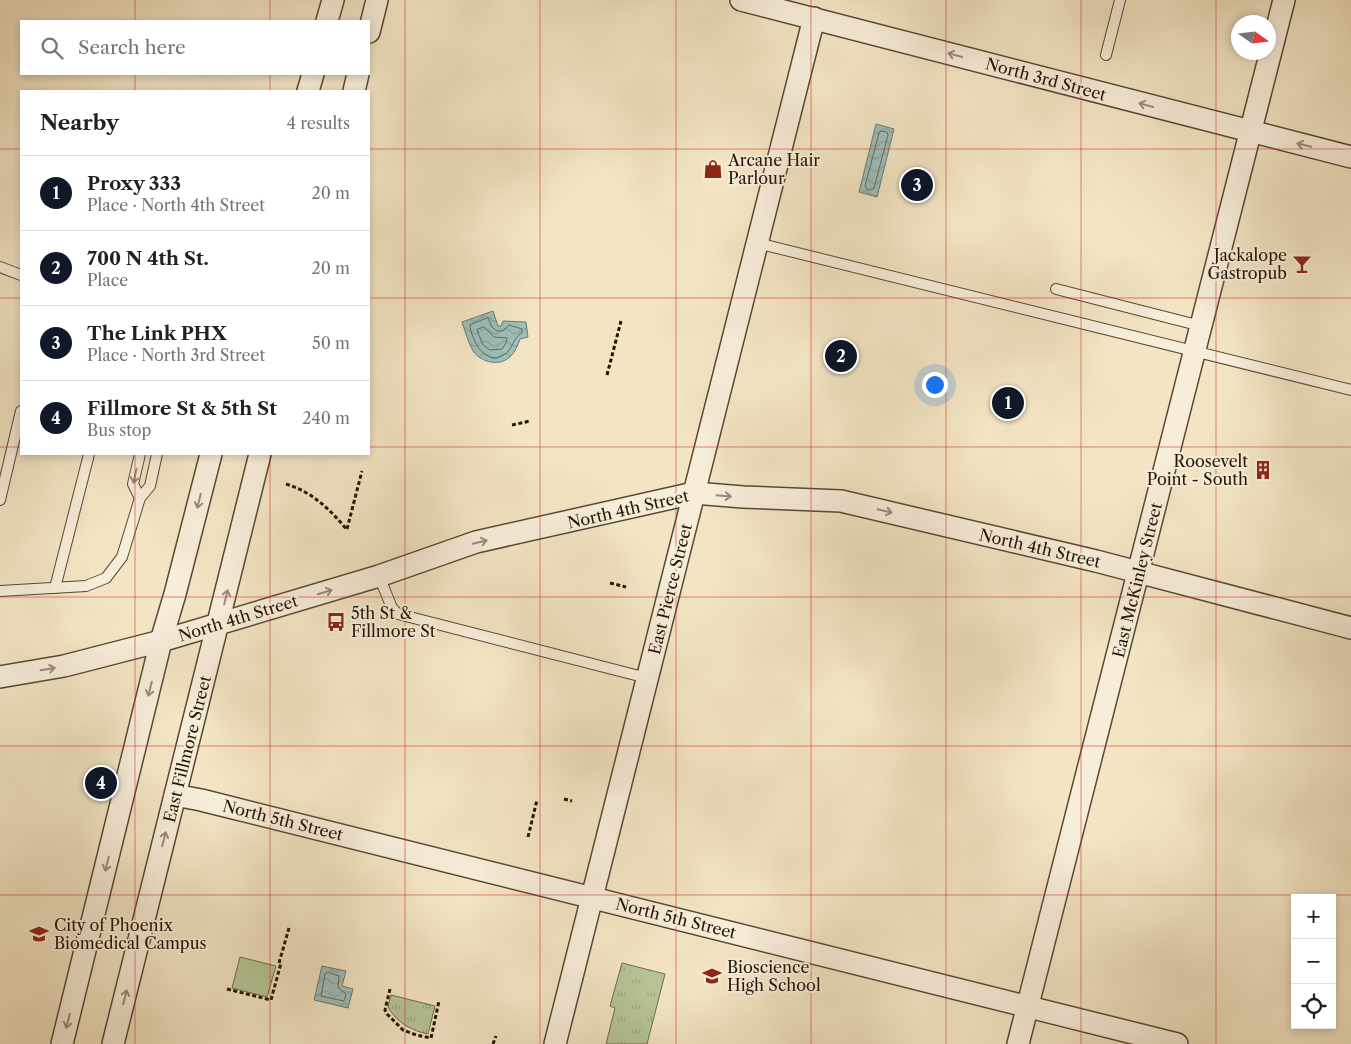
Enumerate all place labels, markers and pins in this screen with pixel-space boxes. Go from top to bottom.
place label: Arcane Hair Parlour [727,150,820,188]
shop icon: Arcane Hair Parlour [702,158,724,180]
pin: 3 [901,166,933,204]
place label: Jackalope Gastropub [1207,245,1287,283]
bar icon: Jackalope Gastropub [1291,253,1313,275]
pin: 2 [825,337,857,375]
pin: 1 [992,384,1024,422]
place label: Roosevelt Point - South [1147,451,1248,489]
building icon: Roosevelt Point - South [1252,459,1274,481]
place label: 5th St & Fillmore St [351,603,436,641]
bus stop icon: 5th St & Fillmore St [325,611,347,633]
pin: 4 [85,764,117,802]
place label: City of Phoenix Biomedical Campus [54,915,207,953]
school or university icon: City of Phoenix Biomedical Campus [28,923,50,945]
place label: Bioscience High School [727,957,821,995]
school or university icon: Bioscience High School [701,965,723,987]

